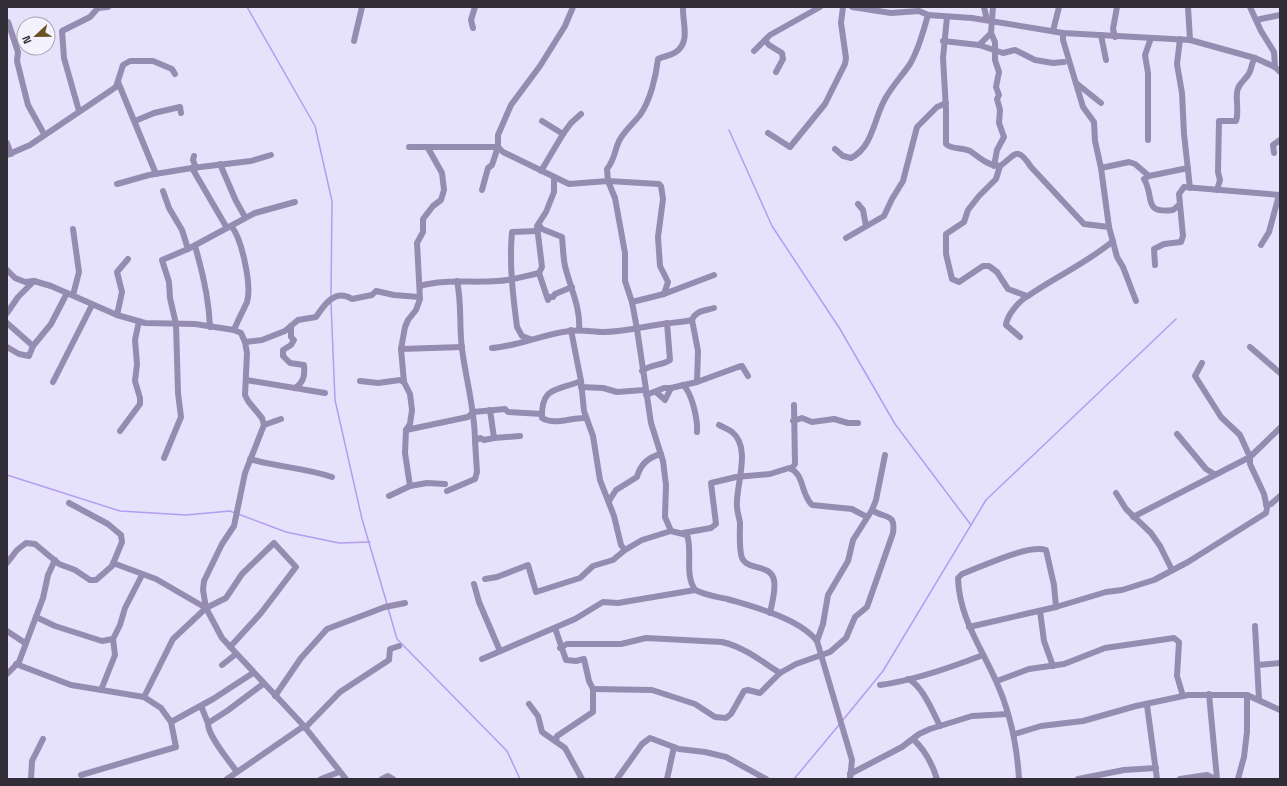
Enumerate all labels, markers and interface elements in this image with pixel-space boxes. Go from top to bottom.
north arrow [16,16,56,56]
text: N [19,34,35,46]

